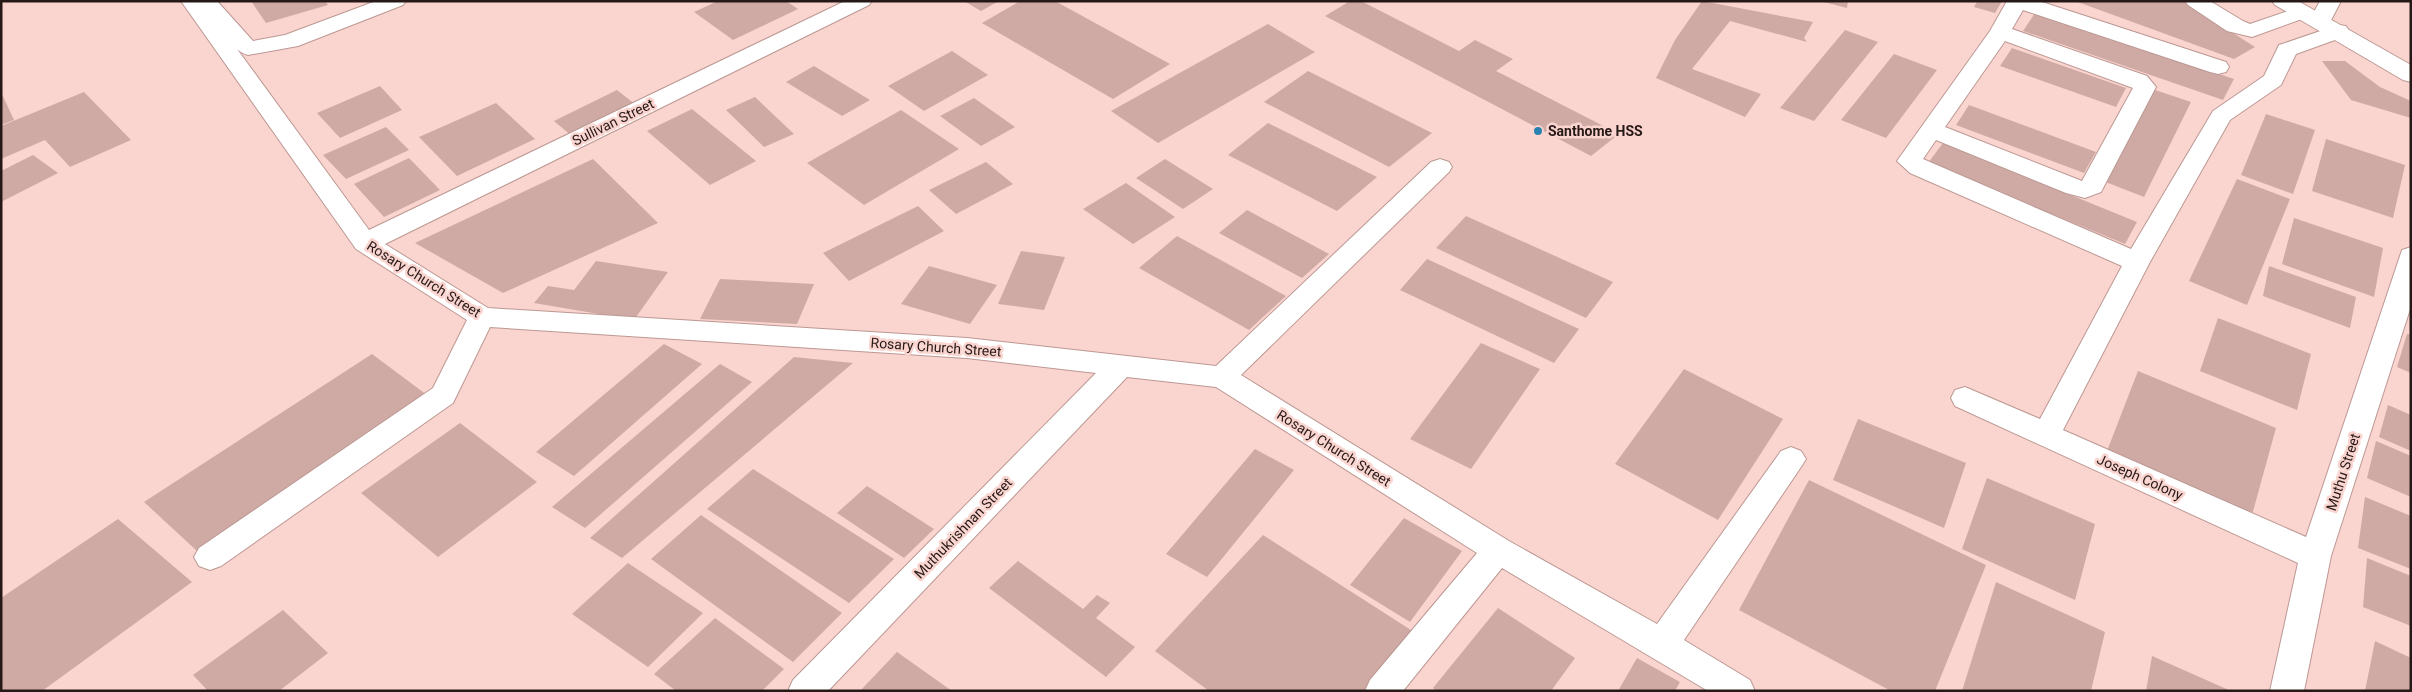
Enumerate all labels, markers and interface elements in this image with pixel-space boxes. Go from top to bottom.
street label: Sullivan Street [570,95,657,149]
place label: Santhome HSS [1548,123,1643,139]
marker: Santhome HSS [1532,125,1544,137]
street label: Rosary Church Street [364,237,484,321]
street label: Rosary Church Street [870,334,1002,360]
street label: Rosary Church Street [1274,406,1394,490]
street label: Muthu Street [2323,431,2363,513]
street label: Joseph Colony [2095,451,2186,503]
street label: Muthukrishnan Street [911,474,1015,582]

